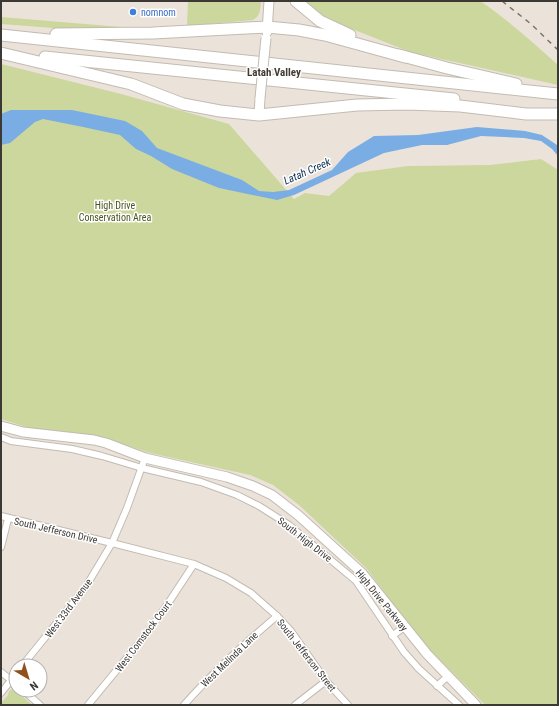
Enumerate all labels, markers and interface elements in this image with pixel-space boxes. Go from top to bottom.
marker: nomnom [128,7,138,17]
place label: nomnom [141,7,176,18]
district label: Latah Valley [247,66,301,79]
water label: Latah Creek [282,155,333,188]
park label: High Drive Conservation Area [79,200,151,223]
street label: South High Drive [275,515,334,564]
street label: South Jefferson Drive [13,516,99,546]
street label: High Drive Parkway [353,567,410,633]
street label: West 33rd Avenue [43,576,94,640]
street label: West Comstock Court [113,599,174,674]
street label: South Jefferson Street [275,617,338,694]
street label: West Melinda Lane [199,629,260,689]
north arrow [8,658,48,698]
text: N [27,678,41,693]

